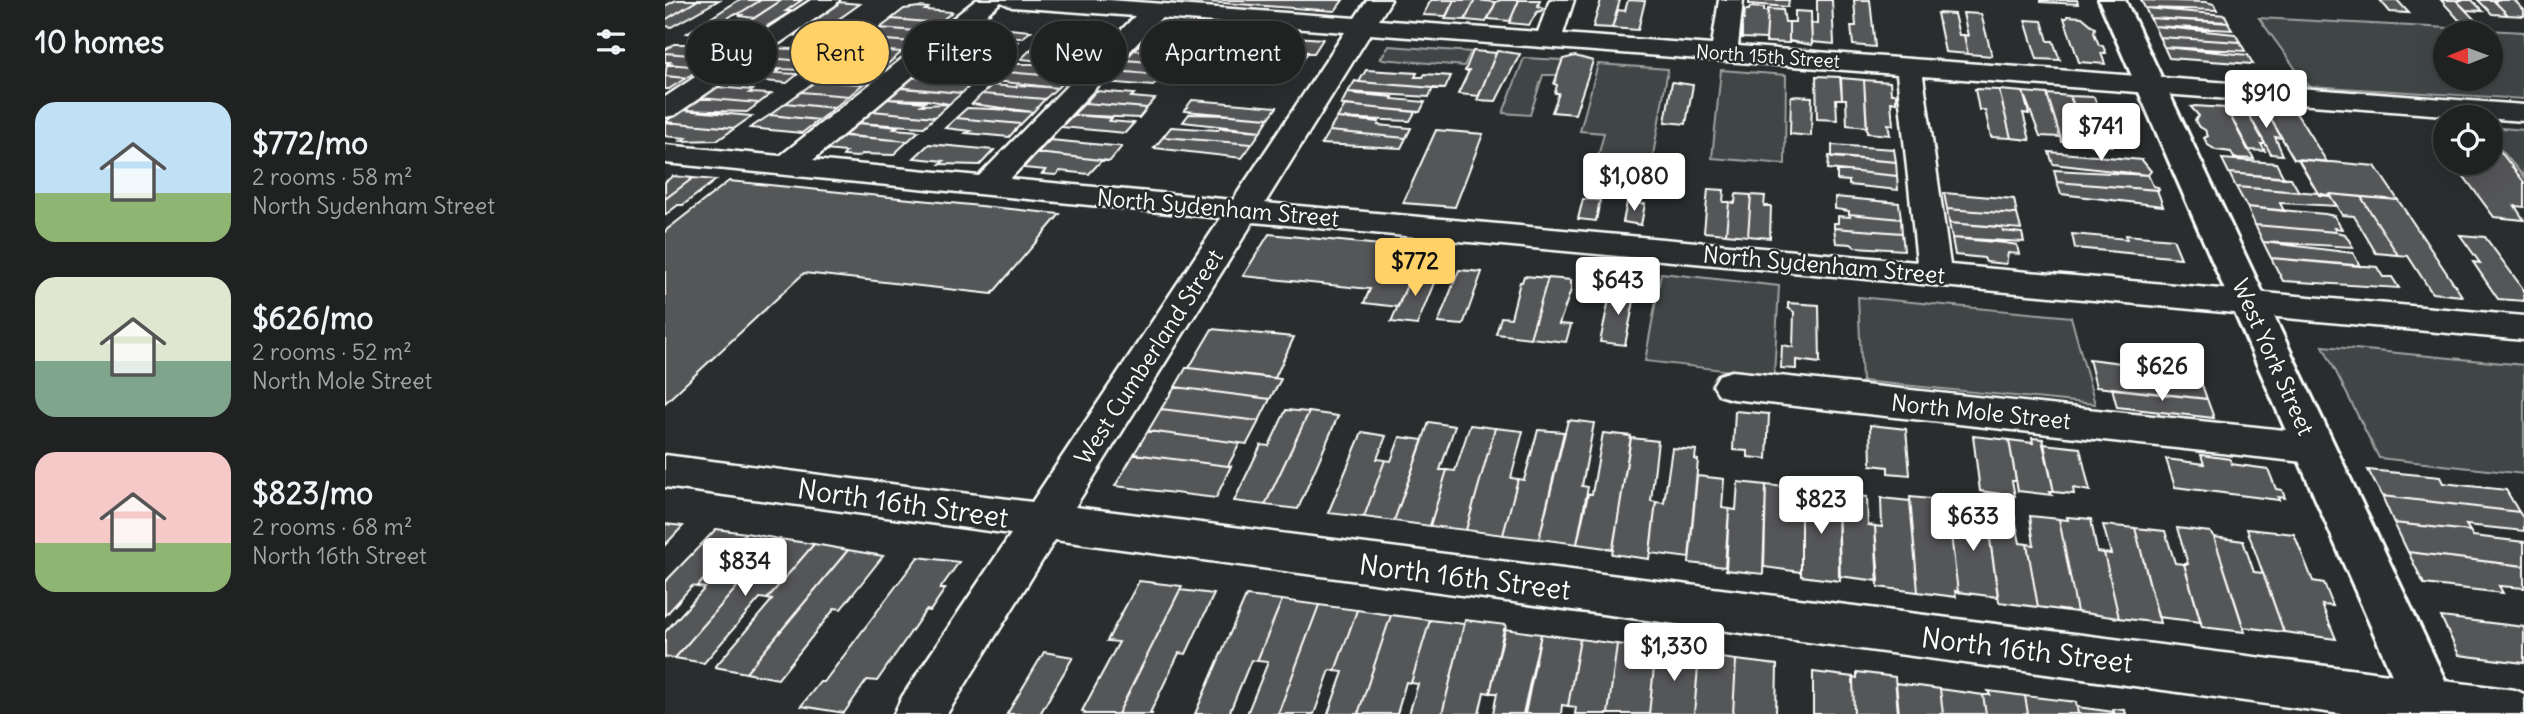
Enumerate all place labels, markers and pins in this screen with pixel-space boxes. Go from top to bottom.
pin: $910 [2225,71,2307,130]
pin: $741 [2060,104,2142,163]
pin: $1,080 [1577,154,1691,213]
pin: $772 [1374,238,1456,298]
pin: $643 [1577,258,1659,317]
pin: $626 [2121,344,2203,403]
pin: $823 [1780,476,1862,536]
pin: $633 [1932,494,2014,553]
pin: $834 [704,538,786,598]
pin: $1,330 [1617,624,1731,683]

